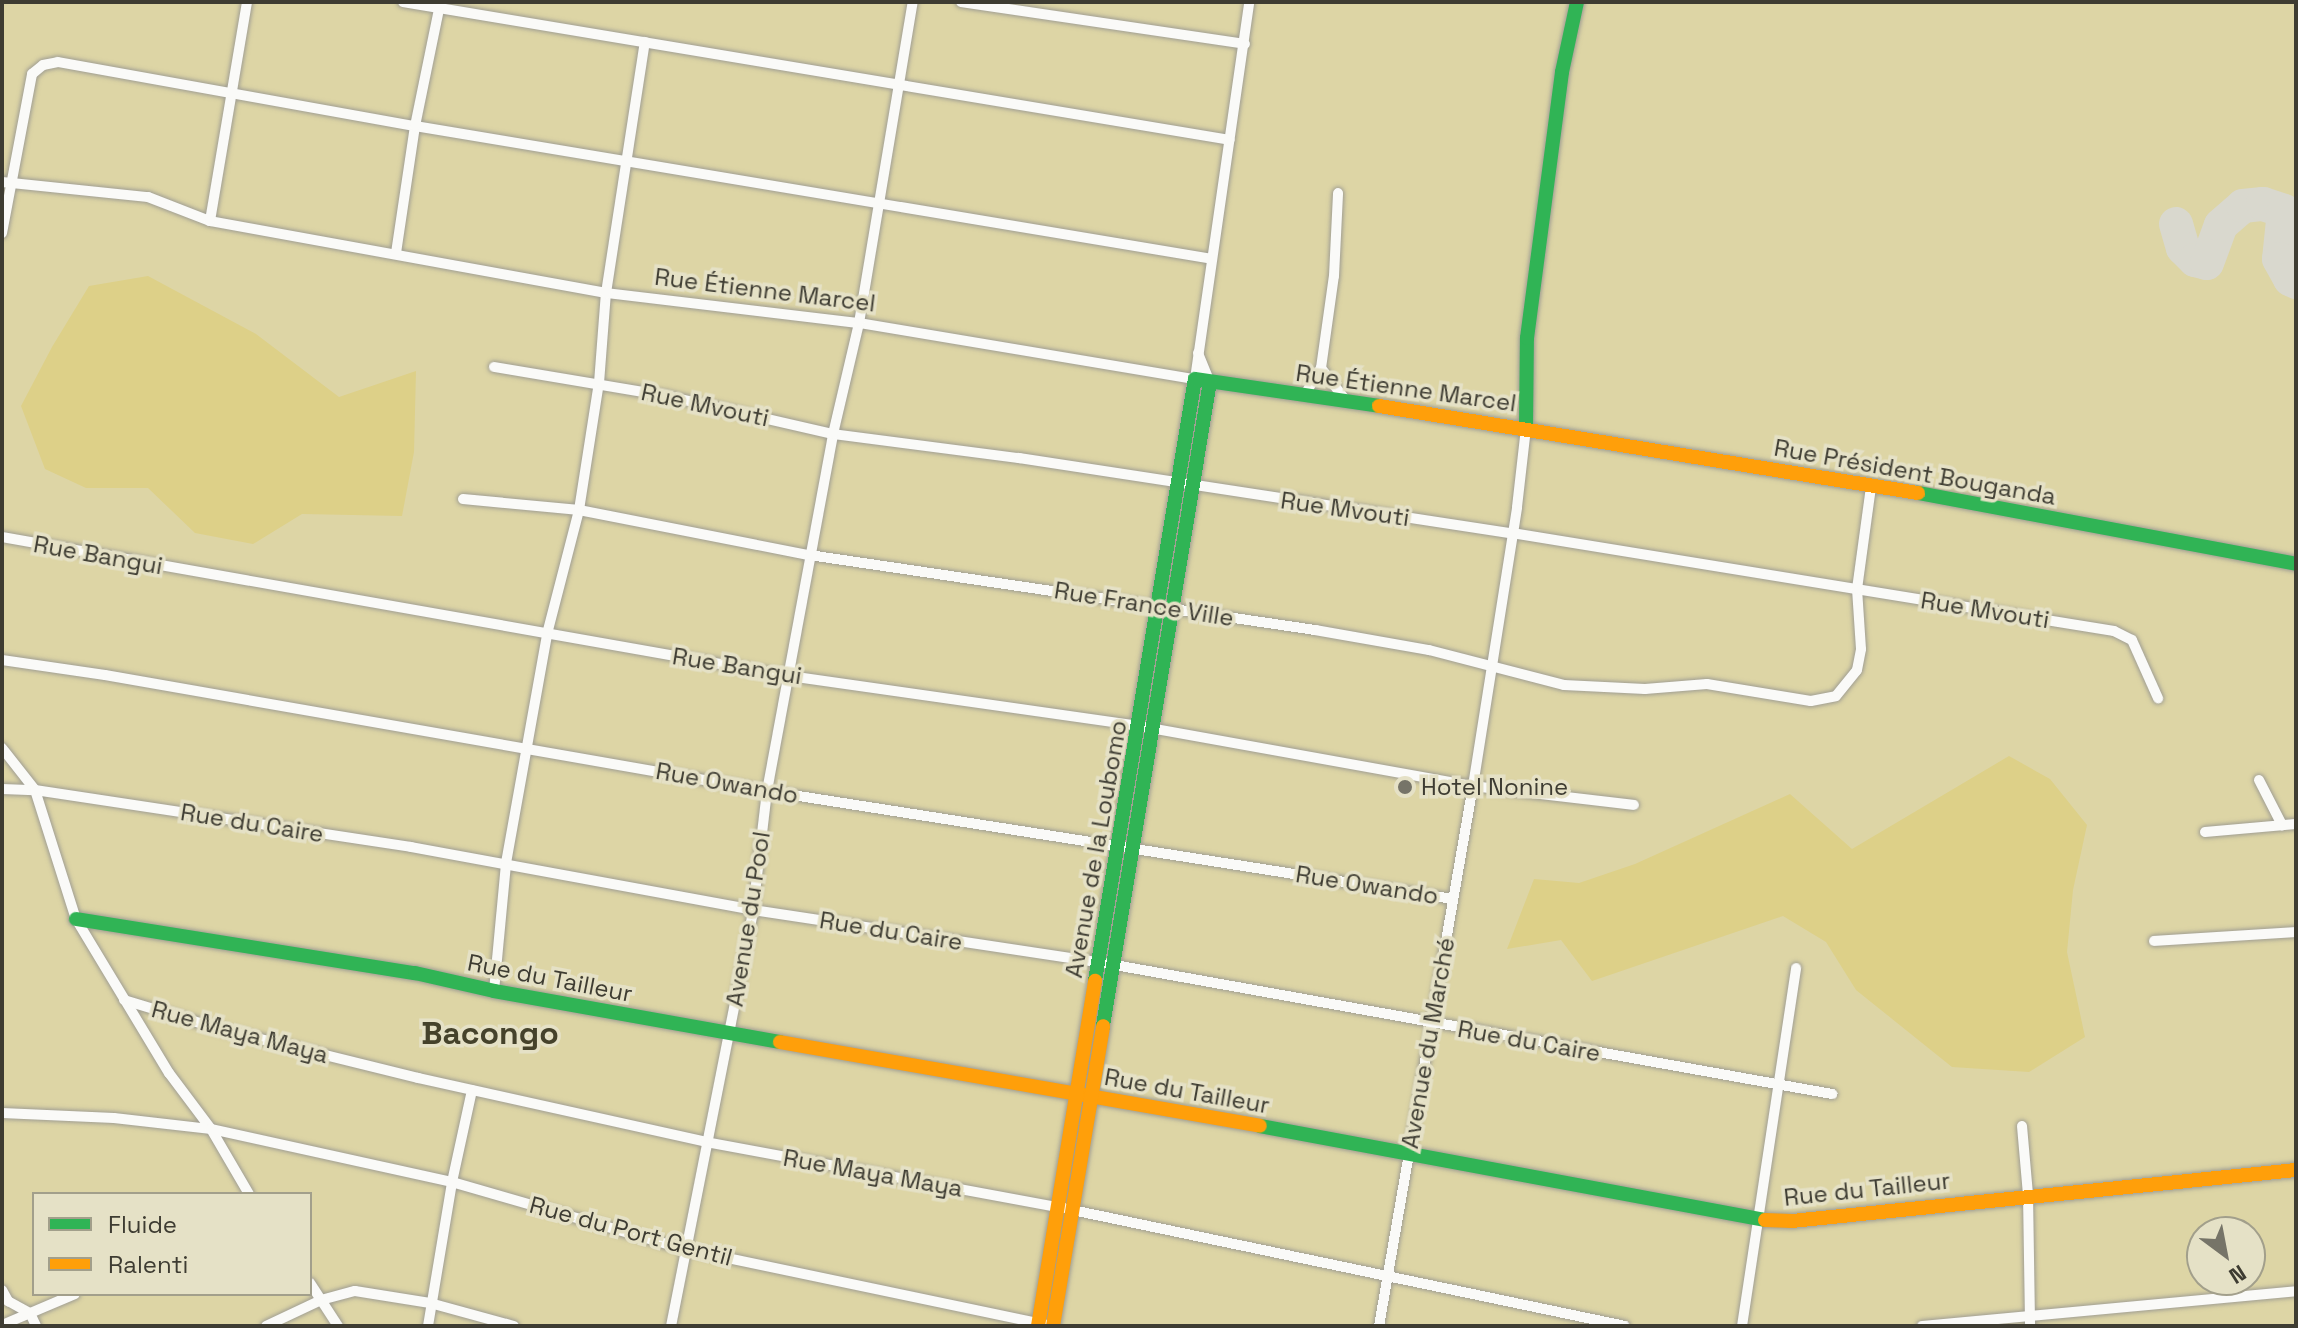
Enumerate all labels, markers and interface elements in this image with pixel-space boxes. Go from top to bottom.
street label: Rue Étienne Marcel [653,262,877,318]
street label: Rue Étienne Marcel [1294,358,1518,418]
street label: Rue Mvouti [638,377,772,433]
street label: Rue Président Bouganda [1772,433,2058,511]
street label: Rue Mvouti [1279,486,1411,532]
street label: Rue Bangui [31,529,165,581]
street label: Rue France Ville [1052,576,1236,632]
street label: Rue Mvouti [1919,586,2051,634]
street label: Rue Bangui [670,642,804,690]
street label: Avenue de la Loubomo [1059,718,1133,980]
street label: Rue Owando [654,756,800,810]
place label: Hotel Nonine [1421,773,1568,801]
marker: Hotel Nonine [1396,778,1414,796]
street label: Rue du Caire [178,797,326,849]
street label: Avenue du Pool [720,829,776,1009]
street label: Rue Owando [1294,860,1440,910]
street label: Rue du Caire [817,905,965,957]
street label: Avenue du Marché [1395,935,1461,1151]
street label: Rue du Tailleur [465,948,635,1008]
street label: Rue Maya Maya [148,995,332,1069]
district label: Bacongo [421,1014,559,1052]
street label: Rue du Caire [1455,1014,1603,1068]
street label: Rue du Tailleur [1102,1062,1272,1120]
street label: Rue Maya Maya [781,1143,965,1203]
street label: Rue du Tailleur [1782,1166,1952,1212]
street label: Rue du Port Gentil [526,1190,736,1272]
legend [32,1192,312,1296]
text: Fluide [108,1209,177,1240]
north arrow [2186,1216,2266,1296]
text: Ralenti [108,1249,188,1280]
text: N [2224,1259,2251,1290]

